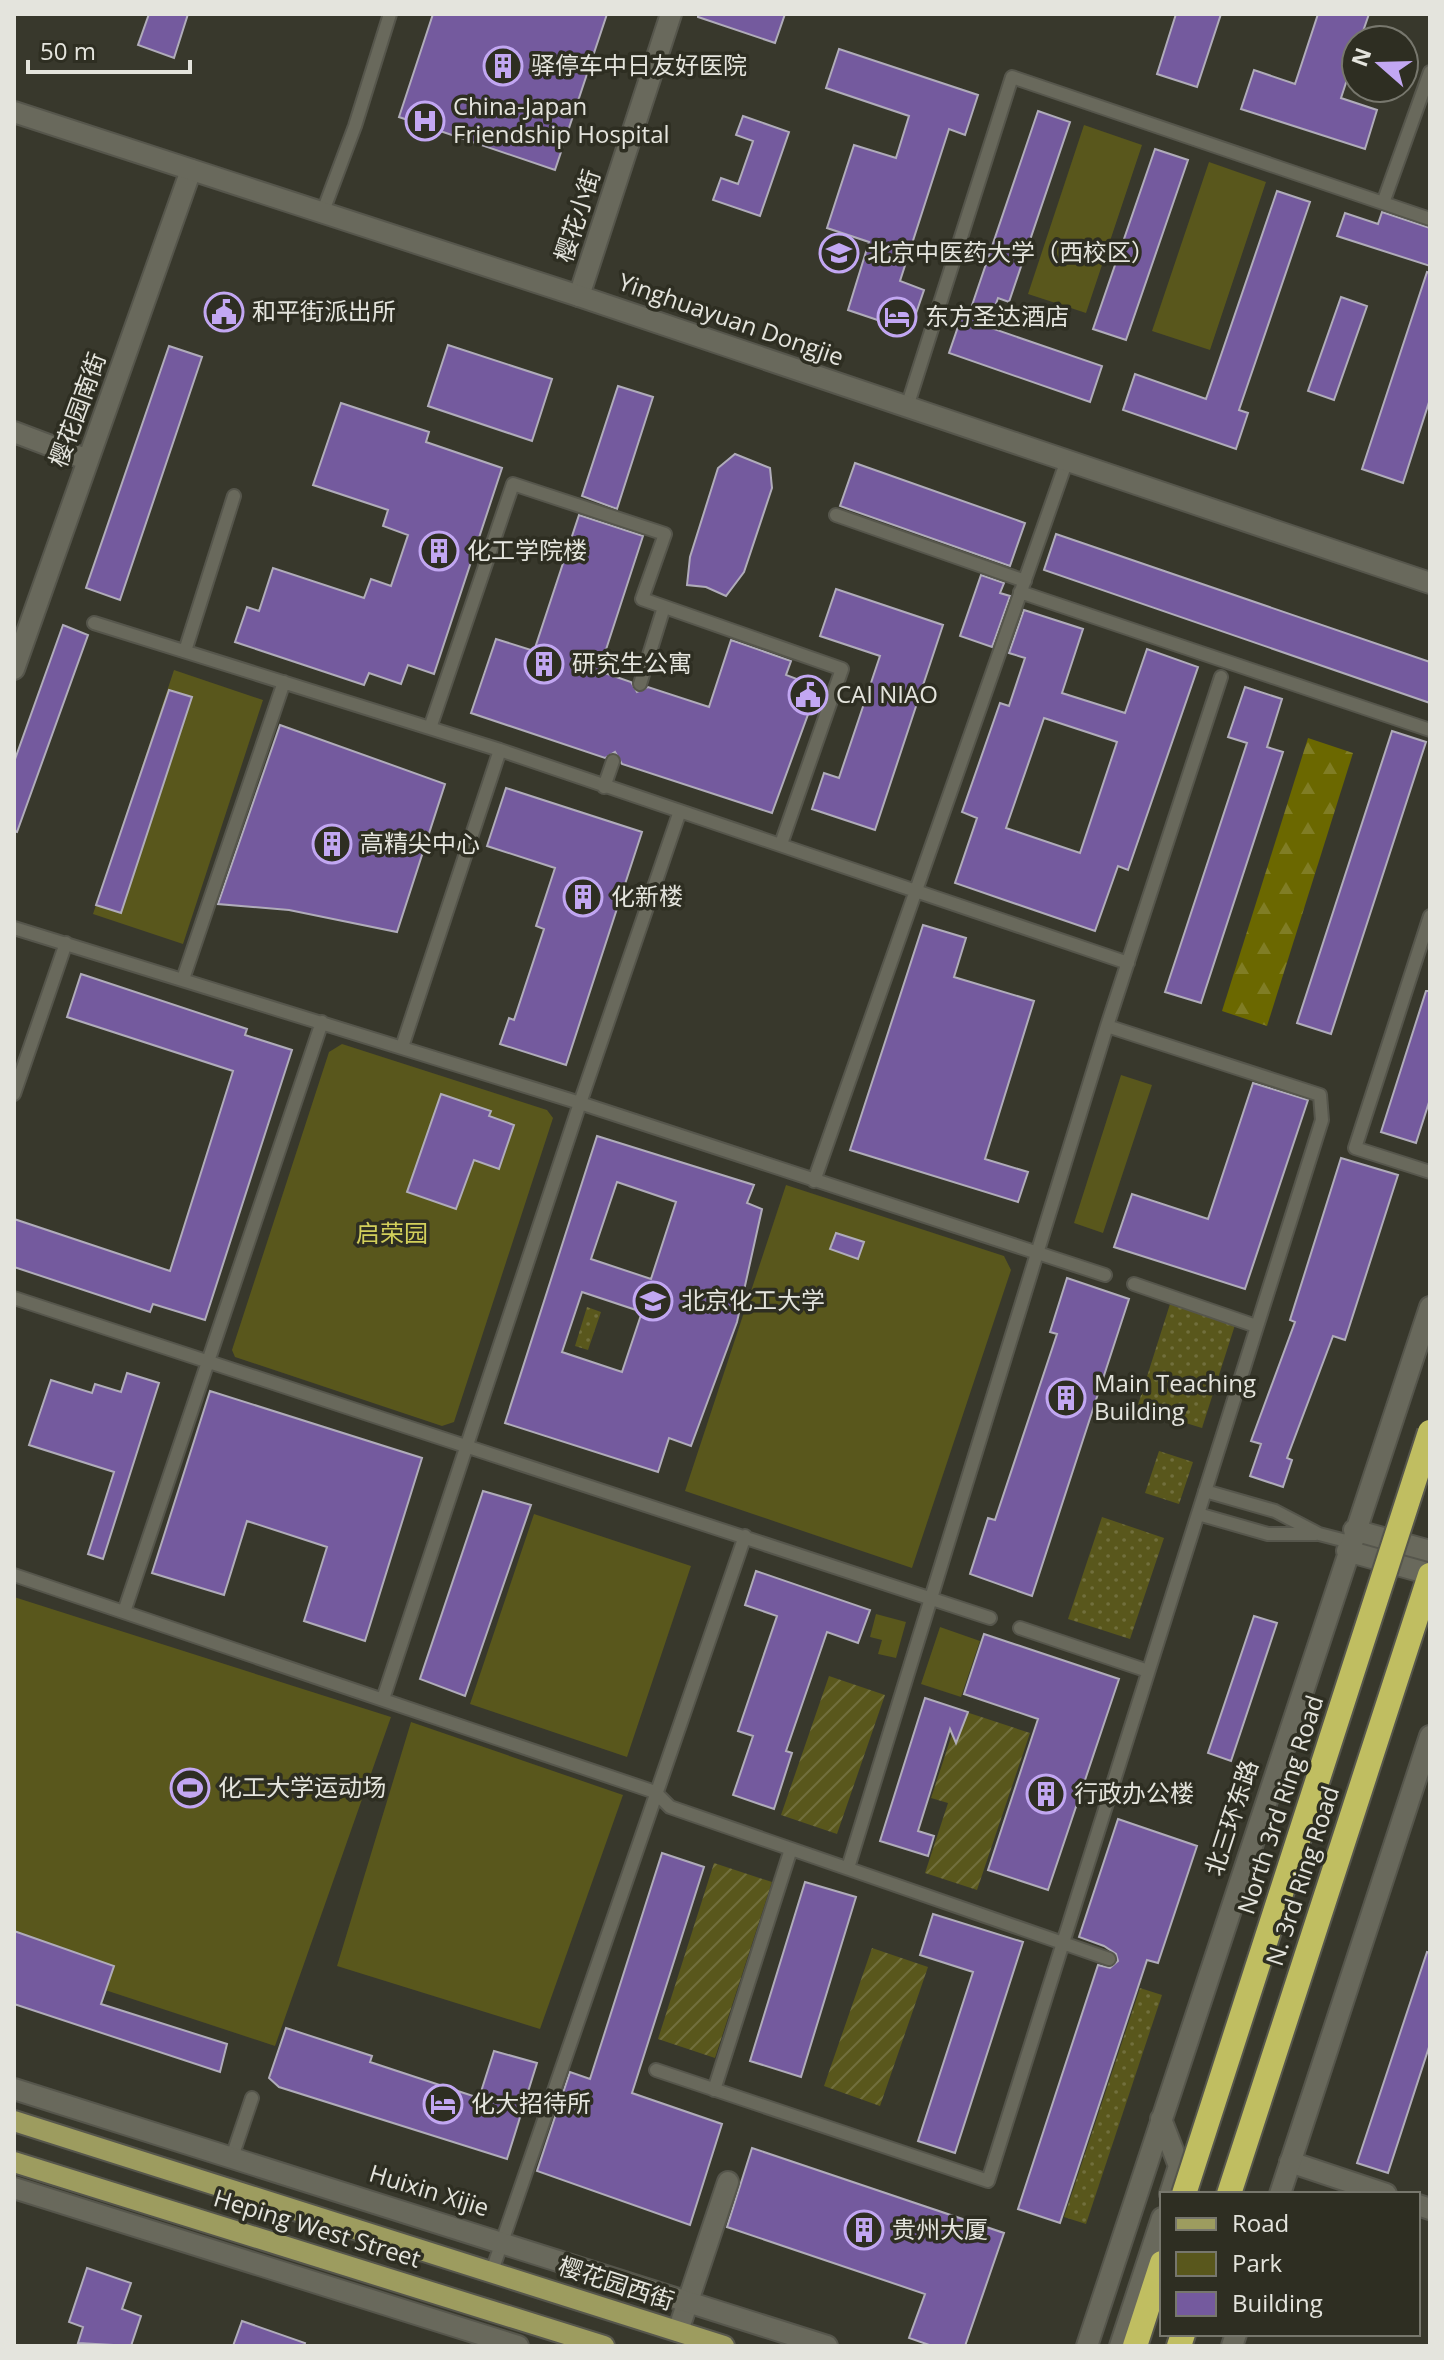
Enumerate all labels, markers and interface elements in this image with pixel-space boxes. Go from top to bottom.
scale bar [28,24,190,74]
north arrow [1340,24,1420,104]
text: 50 m [40,34,96,67]
text: N [1343,43,1377,70]
building icon: 驿停车中日友好医院 [482,45,524,87]
place label: 驿停车中日友好医院 [531,48,747,81]
place label: China-Japan Friendship Hospital [453,89,670,150]
hospital icon: China-Japan Friendship Hospital [404,100,446,142]
street label: 樱花小街 [546,165,607,266]
school or university icon: 北京中医药大学（西校区） [818,232,860,274]
place label: 北京中医药大学（西校区） [867,235,1155,268]
street label: Yinghuayuan Dongjie [614,265,849,373]
public building icon: 和平街派出所 [203,291,245,333]
place label: 和平街派出所 [252,294,396,327]
hotel icon: 东方圣达酒店 [876,296,918,338]
place label: 东方圣达酒店 [925,299,1069,332]
street label: 樱花园南街 [41,347,113,472]
building icon: 化工学院楼 [418,530,460,572]
place label: 化工学院楼 [467,533,587,566]
building icon: 研究生公寓 [523,643,565,685]
place label: 研究生公寓 [572,646,692,679]
public building icon: CAI NIAO [787,674,829,716]
place label: CAI NIAO [836,677,938,710]
building icon: 高精尖中心 [311,823,353,865]
place label: 高精尖中心 [360,826,480,859]
building icon: 化新楼 [562,876,604,918]
place label: 化新楼 [611,879,683,912]
park label: 启荣园 [356,1216,428,1249]
school or university icon: 北京化工大学 [632,1280,674,1322]
place label: 北京化工大学 [681,1283,825,1316]
place label: Main Teaching Building [1094,1366,1256,1427]
building icon: Main Teaching Building [1045,1377,1087,1419]
street label: North 3rd Ring Road [1229,1691,1331,1918]
street label: 北三环东路 [1196,1755,1265,1880]
sports icon: 化工大学运动场 [169,1767,211,1809]
place label: 化工大学运动场 [218,1770,386,1803]
building icon: 行政办公楼 [1025,1773,1067,1815]
place label: 行政办公楼 [1074,1776,1194,1809]
street label: N. 3rd Ring Road [1257,1781,1346,1970]
hotel icon: 化大招待所 [422,2083,464,2125]
place label: 化大招待所 [471,2086,591,2119]
street label: Huixin Xijie [366,2156,493,2223]
street label: Heping West Street [210,2180,425,2275]
legend [1160,2192,1420,2336]
text: Road [1232,2206,1289,2239]
building icon: 贵州大厦 [843,2209,885,2251]
place label: 贵州大厦 [892,2212,988,2245]
text: Park [1232,2246,1283,2279]
street label: 樱花园西街 [554,2248,679,2317]
text: Building [1232,2286,1323,2319]

